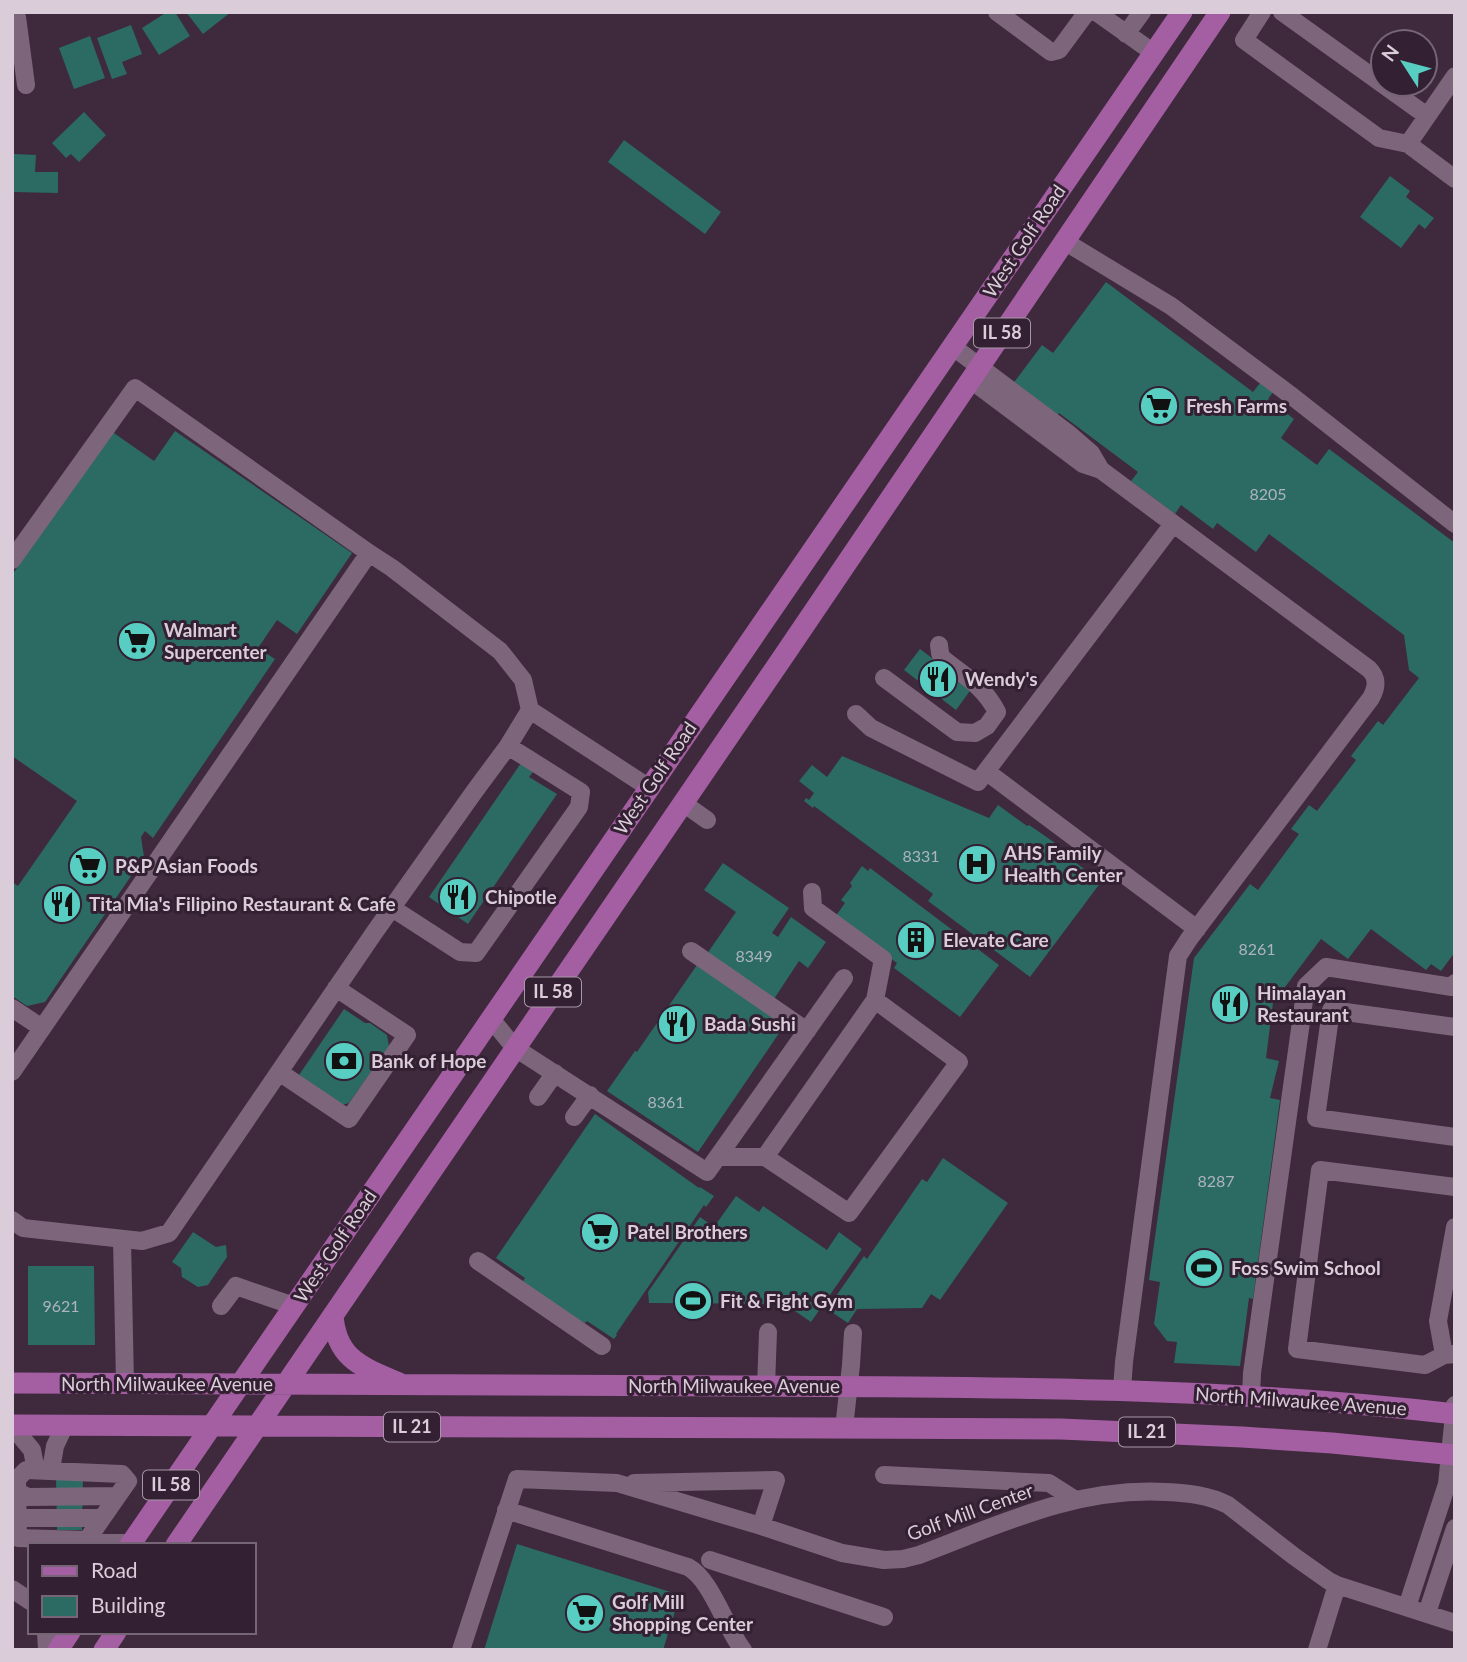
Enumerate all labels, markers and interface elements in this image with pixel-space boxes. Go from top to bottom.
north arrow [1369,28,1439,98]
text: N [1376,40,1403,65]
street label: West Golf Road [977,180,1070,301]
road number: IL 58 [974,318,1030,348]
supermarket icon: Fresh Farms [1138,385,1180,427]
place label: Fresh Farms [1186,394,1287,417]
house number: 8205 [1249,484,1287,503]
place label: Walmart Supercenter [164,618,268,663]
supermarket icon: Walmart Supercenter [116,620,158,662]
restaurant icon: Wendy's [917,658,959,700]
place label: Wendy's [965,667,1038,690]
street label: West Golf Road [608,717,701,838]
place label: AHS Family Health Center [1003,841,1123,886]
hospital icon: AHS Family Health Center [956,843,998,885]
supermarket icon: P&P Asian Foods [67,845,109,887]
house number: 8331 [902,846,940,865]
place label: P&P Asian Foods [115,854,258,877]
restaurant icon: Chipotle [437,876,479,918]
restaurant icon: Tita Mia's Filipino Restaurant & Cafe [41,883,83,925]
place label: Chipotle [485,885,557,908]
place label: Tita Mia's Filipino Restaurant & Cafe [89,892,396,915]
building icon: Elevate Care [895,919,937,961]
place label: Elevate Care [943,928,1049,951]
house number: 8261 [1238,939,1276,958]
house number: 8349 [735,946,773,965]
road number: IL 58 [525,978,581,1007]
place label: Himalayan Restaurant [1257,981,1349,1026]
restaurant icon: Himalayan Restaurant [1209,983,1251,1025]
restaurant icon: Bada Sushi [656,1003,698,1045]
place label: Bada Sushi [704,1012,796,1035]
bank icon: Bank of Hope [323,1040,365,1082]
place label: Bank of Hope [371,1049,486,1072]
house number: 8361 [647,1092,685,1111]
house number: 8287 [1197,1171,1235,1190]
street label: West Golf Road [288,1185,381,1306]
supermarket icon: Patel Brothers [579,1211,621,1253]
place label: Patel Brothers [627,1220,748,1243]
sports icon: Foss Swim School [1183,1247,1225,1289]
place label: Foss Swim School [1231,1256,1381,1279]
sports icon: Fit & Fight Gym [672,1280,714,1322]
place label: Fit & Fight Gym [720,1289,853,1312]
house number: 9621 [42,1296,80,1315]
street label: North Milwaukee Avenue [61,1372,273,1395]
street label: North Milwaukee Avenue [628,1374,840,1397]
street label: North Milwaukee Avenue [1195,1382,1408,1419]
road number: IL 21 [384,1412,440,1442]
road number: IL 21 [1119,1418,1175,1447]
road number: IL 58 [143,1470,199,1500]
street label: Golf Mill Center [903,1478,1036,1545]
legend [28,1543,256,1634]
text: Road [91,1557,138,1582]
place label: Golf Mill Shopping Center [612,1590,754,1635]
text: Building [91,1592,166,1617]
supermarket icon: Golf Mill Shopping Center [564,1592,606,1634]

